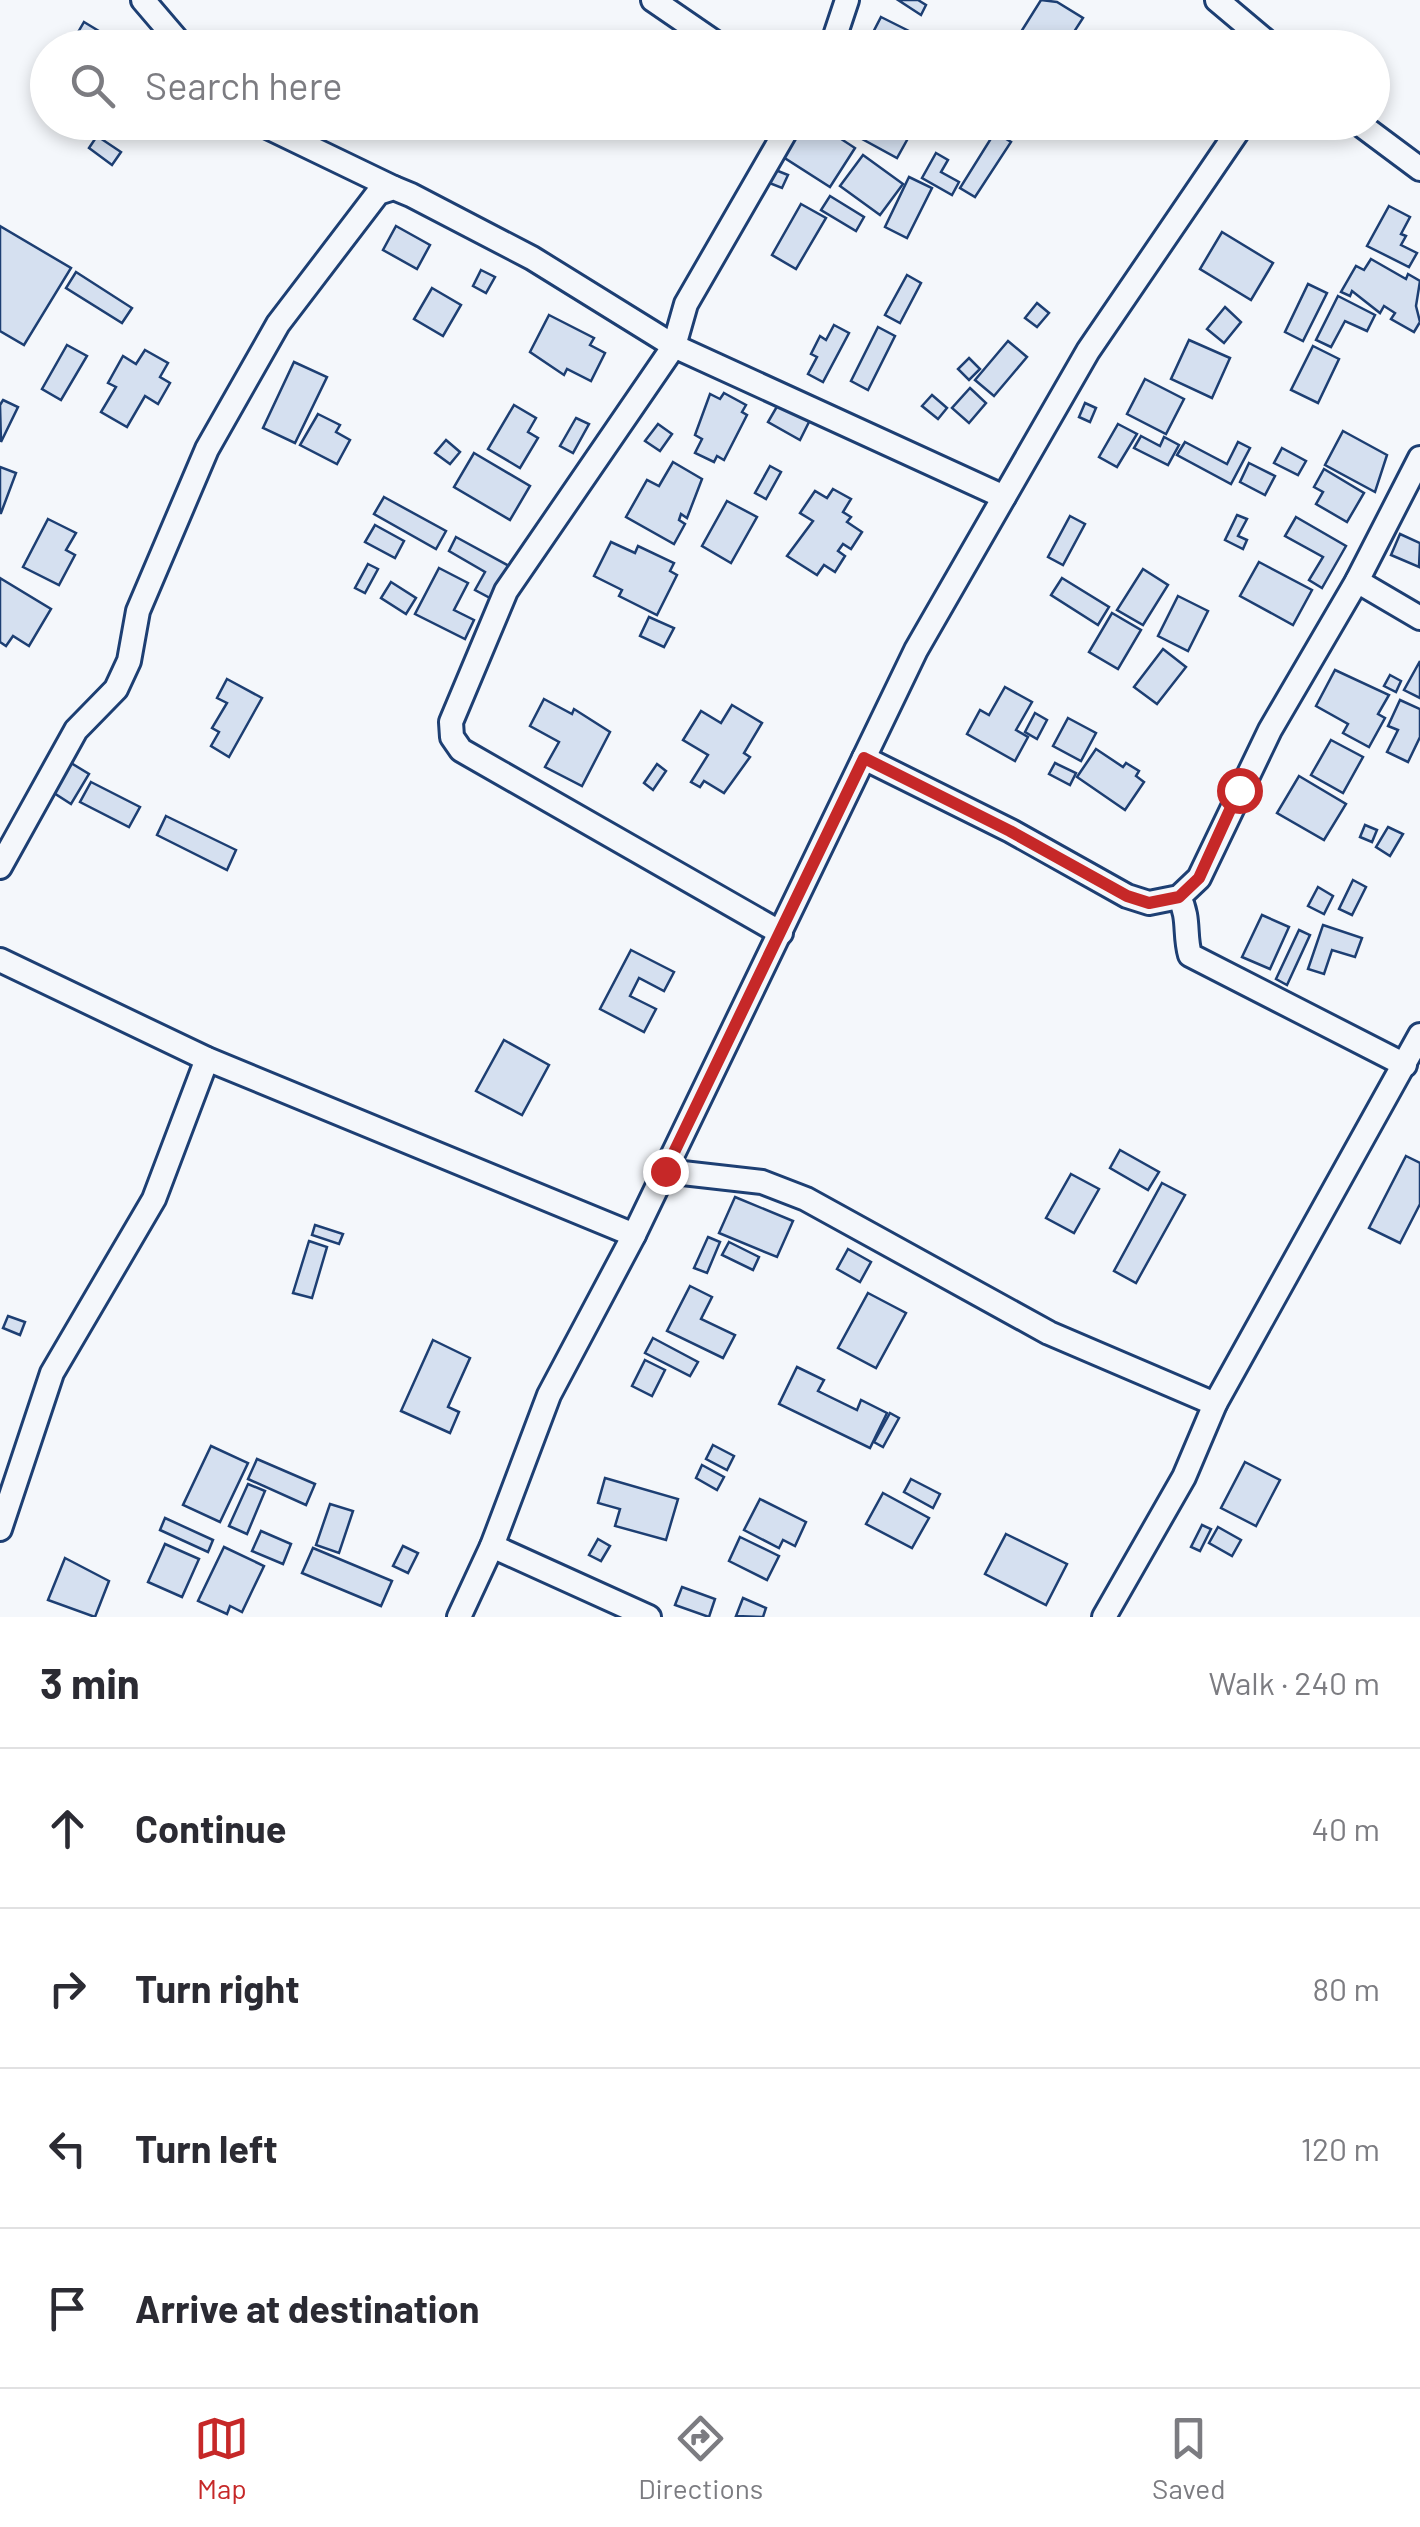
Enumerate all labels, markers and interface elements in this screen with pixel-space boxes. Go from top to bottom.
search box [30,30,1390,140]
icon: search [65,58,120,113]
text: Search here [145,62,343,108]
route start [1217,768,1263,814]
route end [643,1149,689,1195]
text: 3 min [40,1657,140,1707]
text: Walk · 240 m [1208,1663,1380,1701]
icon: ahead [40,1801,95,1856]
text: Continue [135,1805,286,1851]
text: 40 m [1311,1809,1380,1847]
icon: right [40,1961,95,2016]
text: Turn right [135,1965,300,2011]
text: 80 m [1312,1969,1380,2007]
icon: left [40,2121,95,2176]
text: Turn left [135,2125,278,2171]
text: 120 m [1301,2129,1380,2167]
icon: arrive [40,2281,95,2336]
text: Arrive at destination [135,2285,480,2331]
tab: Map [194,2411,249,2505]
tab: Directions [638,2411,763,2505]
tab: Saved [1152,2411,1226,2505]

